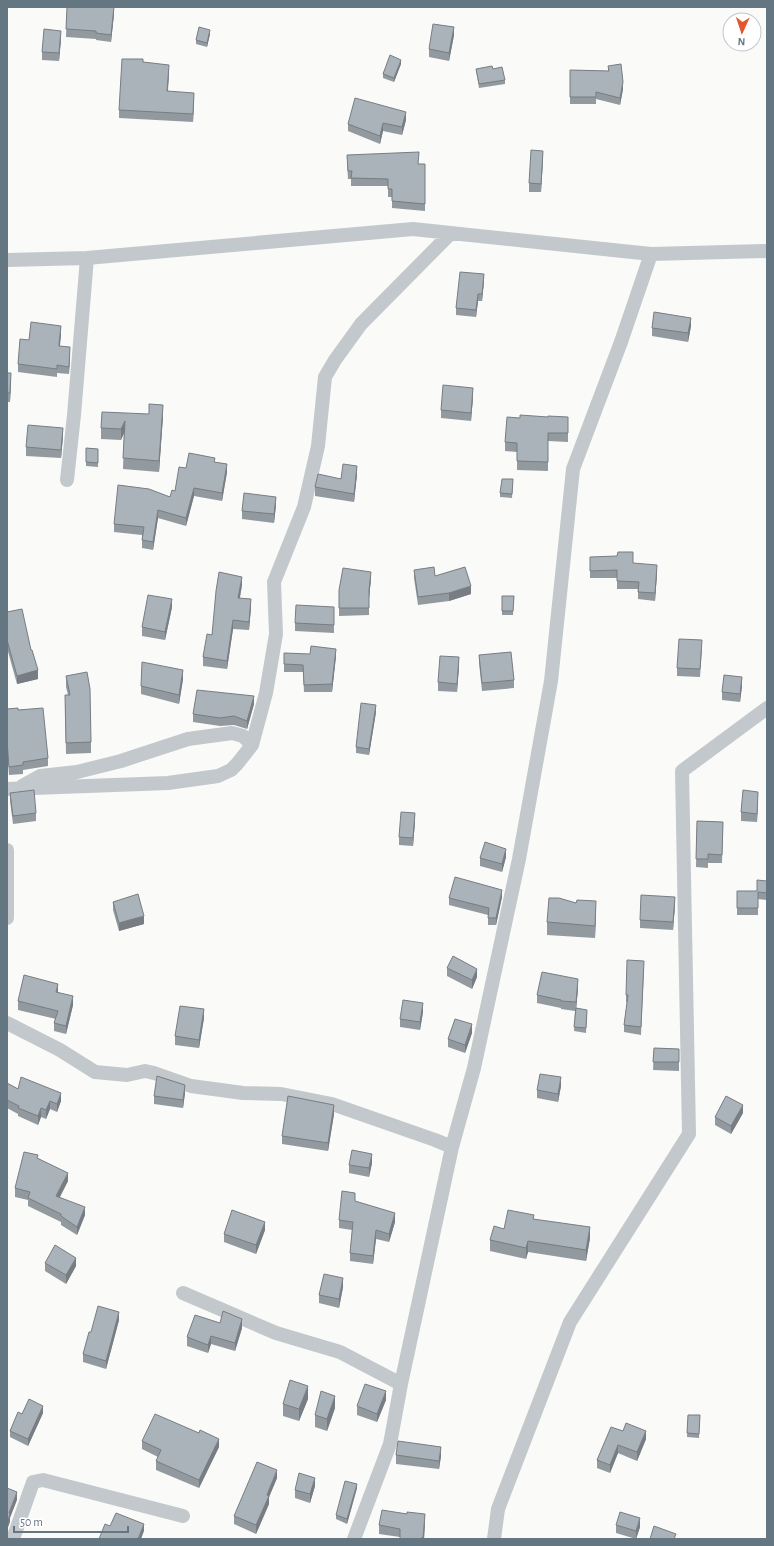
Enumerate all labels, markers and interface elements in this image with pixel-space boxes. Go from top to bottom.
north arrow [722,12,762,52]
text: N [737,36,746,47]
scale bar [14,1508,128,1534]
text: 50 m [20,1516,43,1528]

